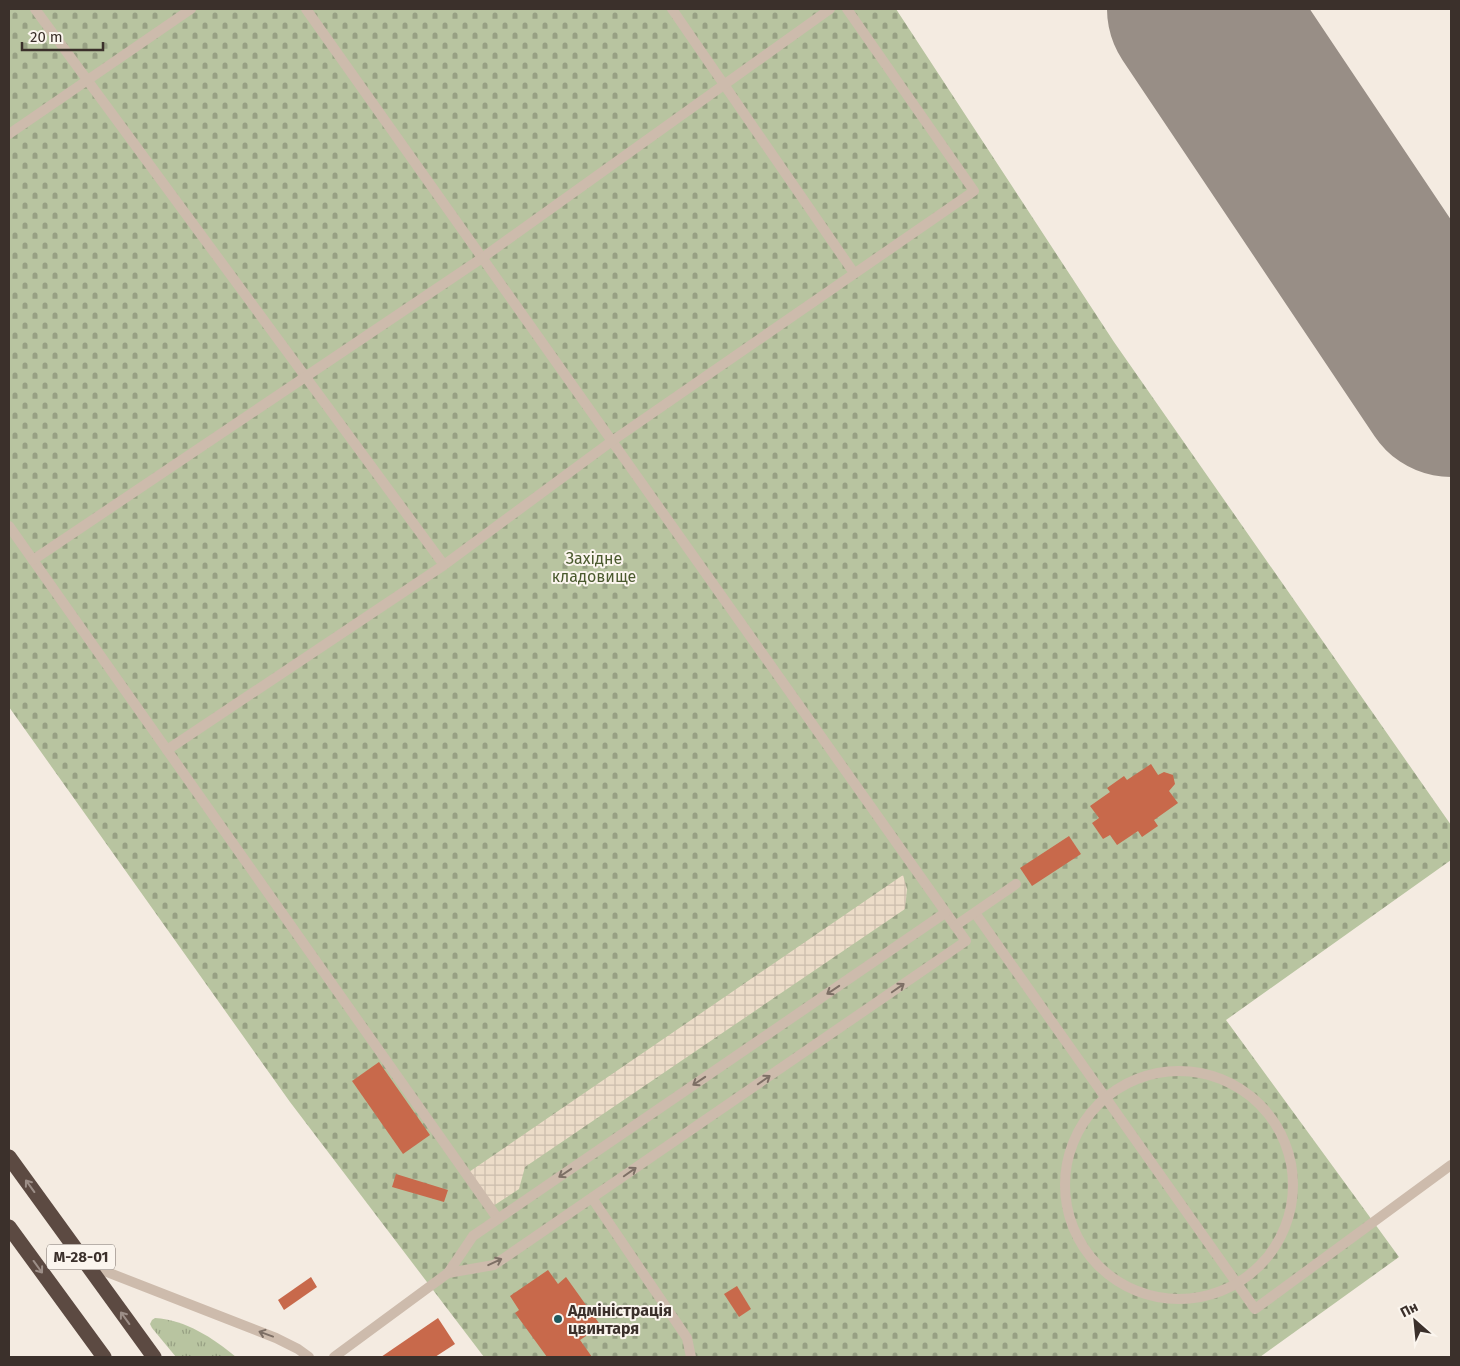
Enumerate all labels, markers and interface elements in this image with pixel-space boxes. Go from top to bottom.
scale bar [22,20,104,52]
text: 20 m [30,28,63,46]
park label: Західне кладовище [552,549,636,586]
one-way arrow [890,983,904,993]
one-way arrow [826,985,840,995]
one-way arrow [757,1075,771,1085]
one-way arrow [692,1076,706,1087]
one-way arrow [623,1167,637,1177]
one-way arrow [558,1168,572,1178]
one-way arrow [25,1179,35,1193]
road number: М-28-01 [47,1244,115,1270]
one-way arrow [487,1257,502,1267]
one-way arrow [32,1260,43,1273]
north arrow [1390,1296,1440,1346]
text: Пн [1398,1298,1421,1321]
place label: Адміністрація цвинтаря [567,1301,672,1338]
one-way arrow [120,1311,130,1325]
marker: Адміністрація цвинтаря [552,1313,564,1325]
one-way arrow [259,1329,274,1338]

